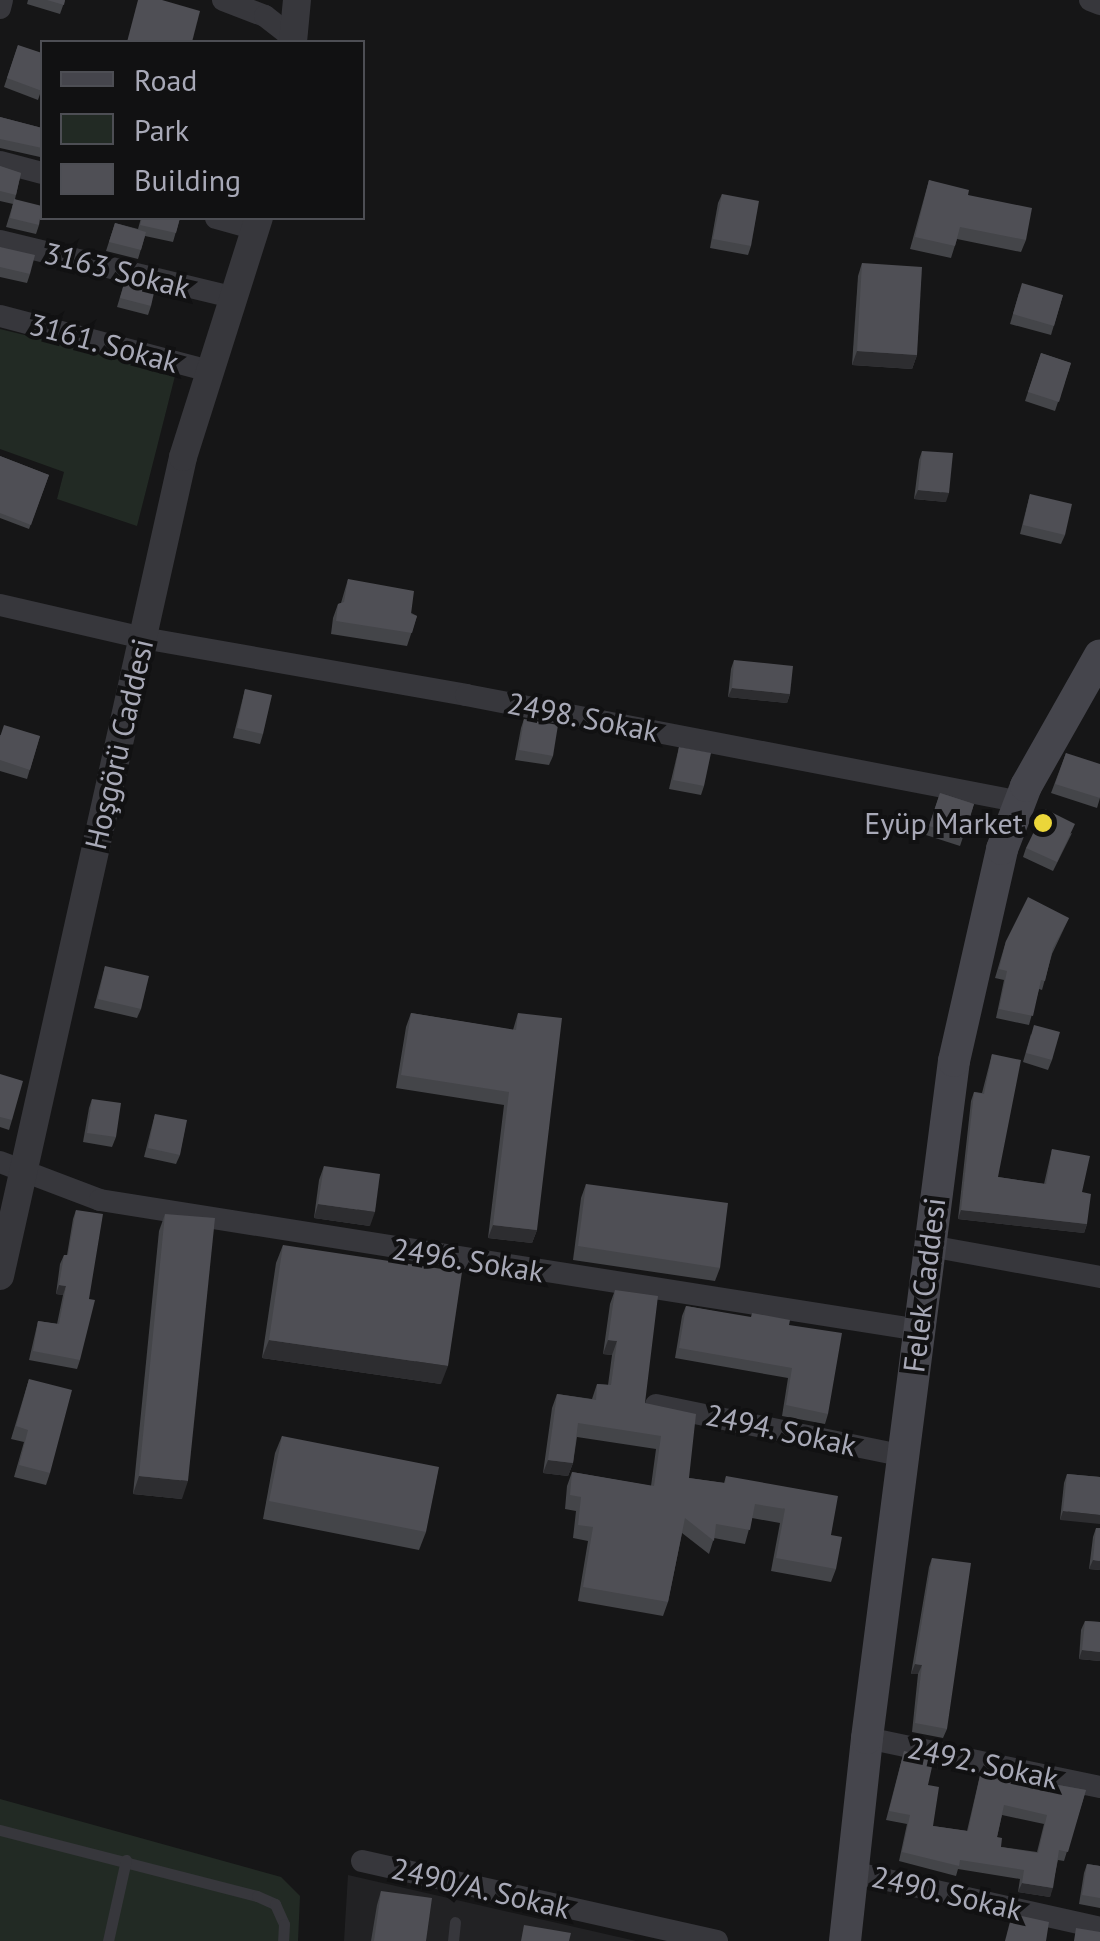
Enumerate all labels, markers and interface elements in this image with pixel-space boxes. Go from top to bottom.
legend [40,40,365,220]
text: Road [134,60,198,99]
text: Park [134,110,189,149]
text: Building [134,160,241,199]
street label: 3163 Sokak [40,235,194,305]
street label: 3161. Sokak [24,305,184,381]
street label: Hoşgörü Caddesi [77,635,161,853]
street label: 2498. Sokak [503,684,663,750]
place label: Eyüp Market [864,805,1023,841]
marker: Eyüp Market [1032,812,1054,834]
street label: Felek Caddesi [895,1195,953,1375]
street label: 2496. Sokak [388,1230,548,1290]
street label: 2494. Sokak [701,1396,861,1464]
street label: 2492. Sokak [903,1729,1063,1797]
street label: 2490/A. Sokak [387,1850,575,1926]
street label: 2490. Sokak [867,1858,1027,1928]

